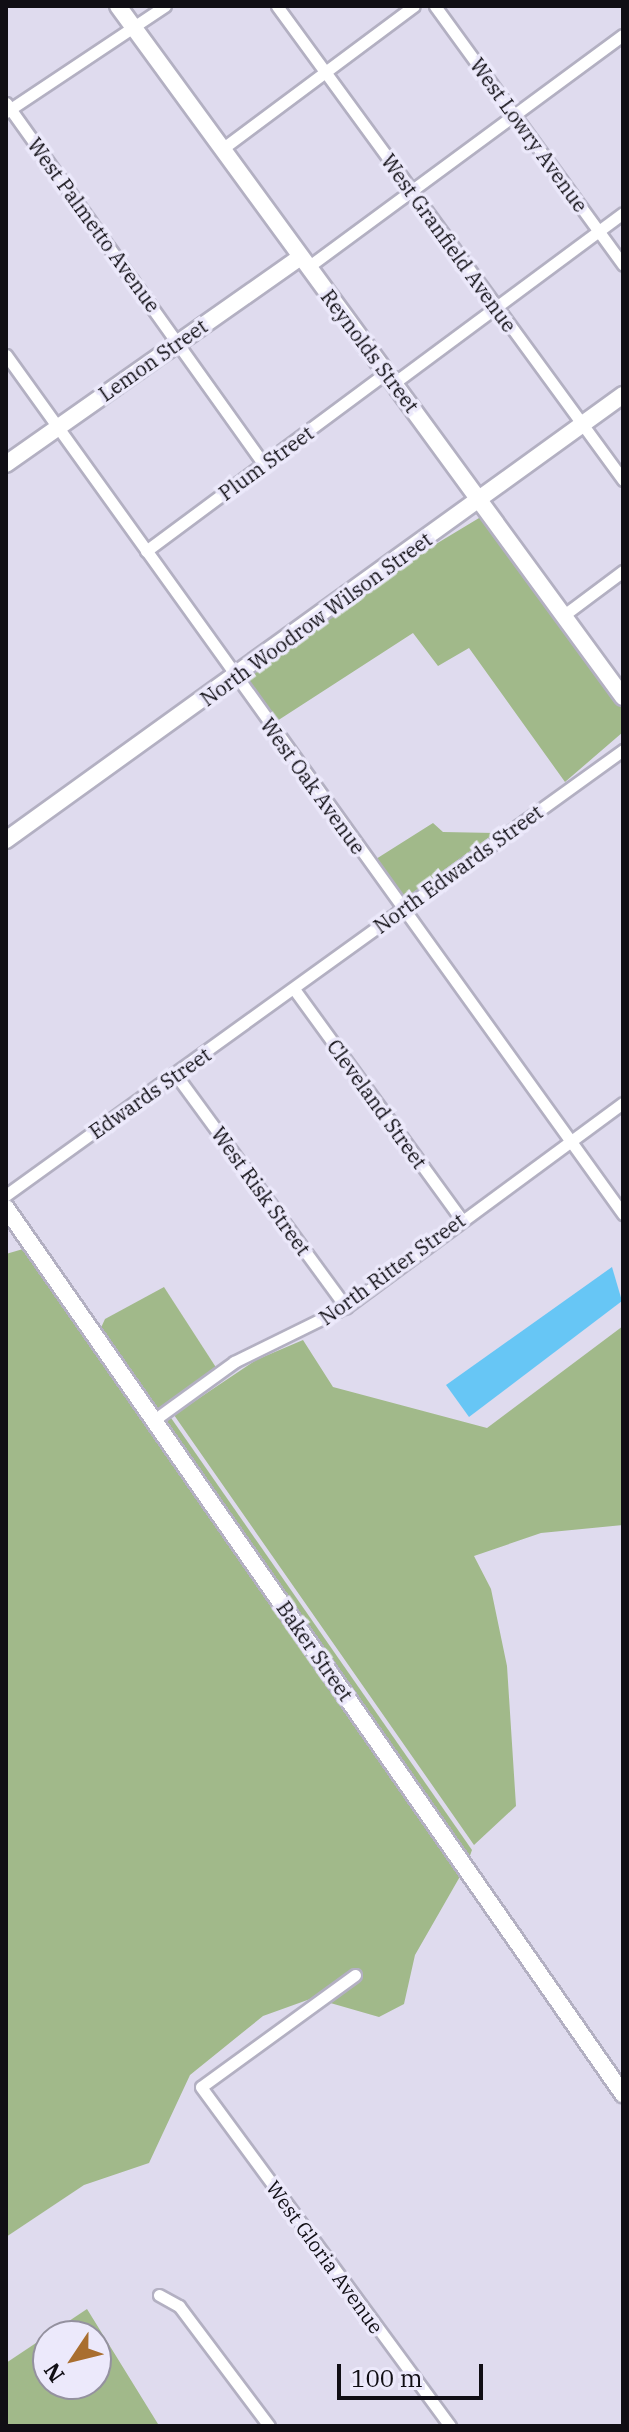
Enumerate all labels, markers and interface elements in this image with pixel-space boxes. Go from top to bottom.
street label: West Lowry Avenue [465,53,593,217]
street label: West Palmetto Avenue [23,133,165,317]
street label: West Granfield Avenue [376,149,522,337]
street label: Reynolds Street [316,285,424,417]
street label: Lemon Street [94,314,212,406]
street label: Plum Street [214,421,318,505]
street label: North Woodrow Wilson Street [196,527,436,711]
street label: West Oak Avenue [256,713,370,859]
street label: North Edwards Street [369,800,547,938]
street label: Cleveland Street [322,1035,432,1173]
street label: Edwards Street [85,1042,215,1144]
street label: West Risk Street [206,1122,316,1260]
street label: North Ritter Street [315,1208,469,1330]
street label: Baker Street [272,1597,358,1705]
street label: West Gloria Avenue [261,2176,389,2338]
north arrow [32,2320,112,2400]
scale bar [341,2348,487,2398]
text: N [37,2357,70,2388]
text: 100 m [351,2362,423,2394]

